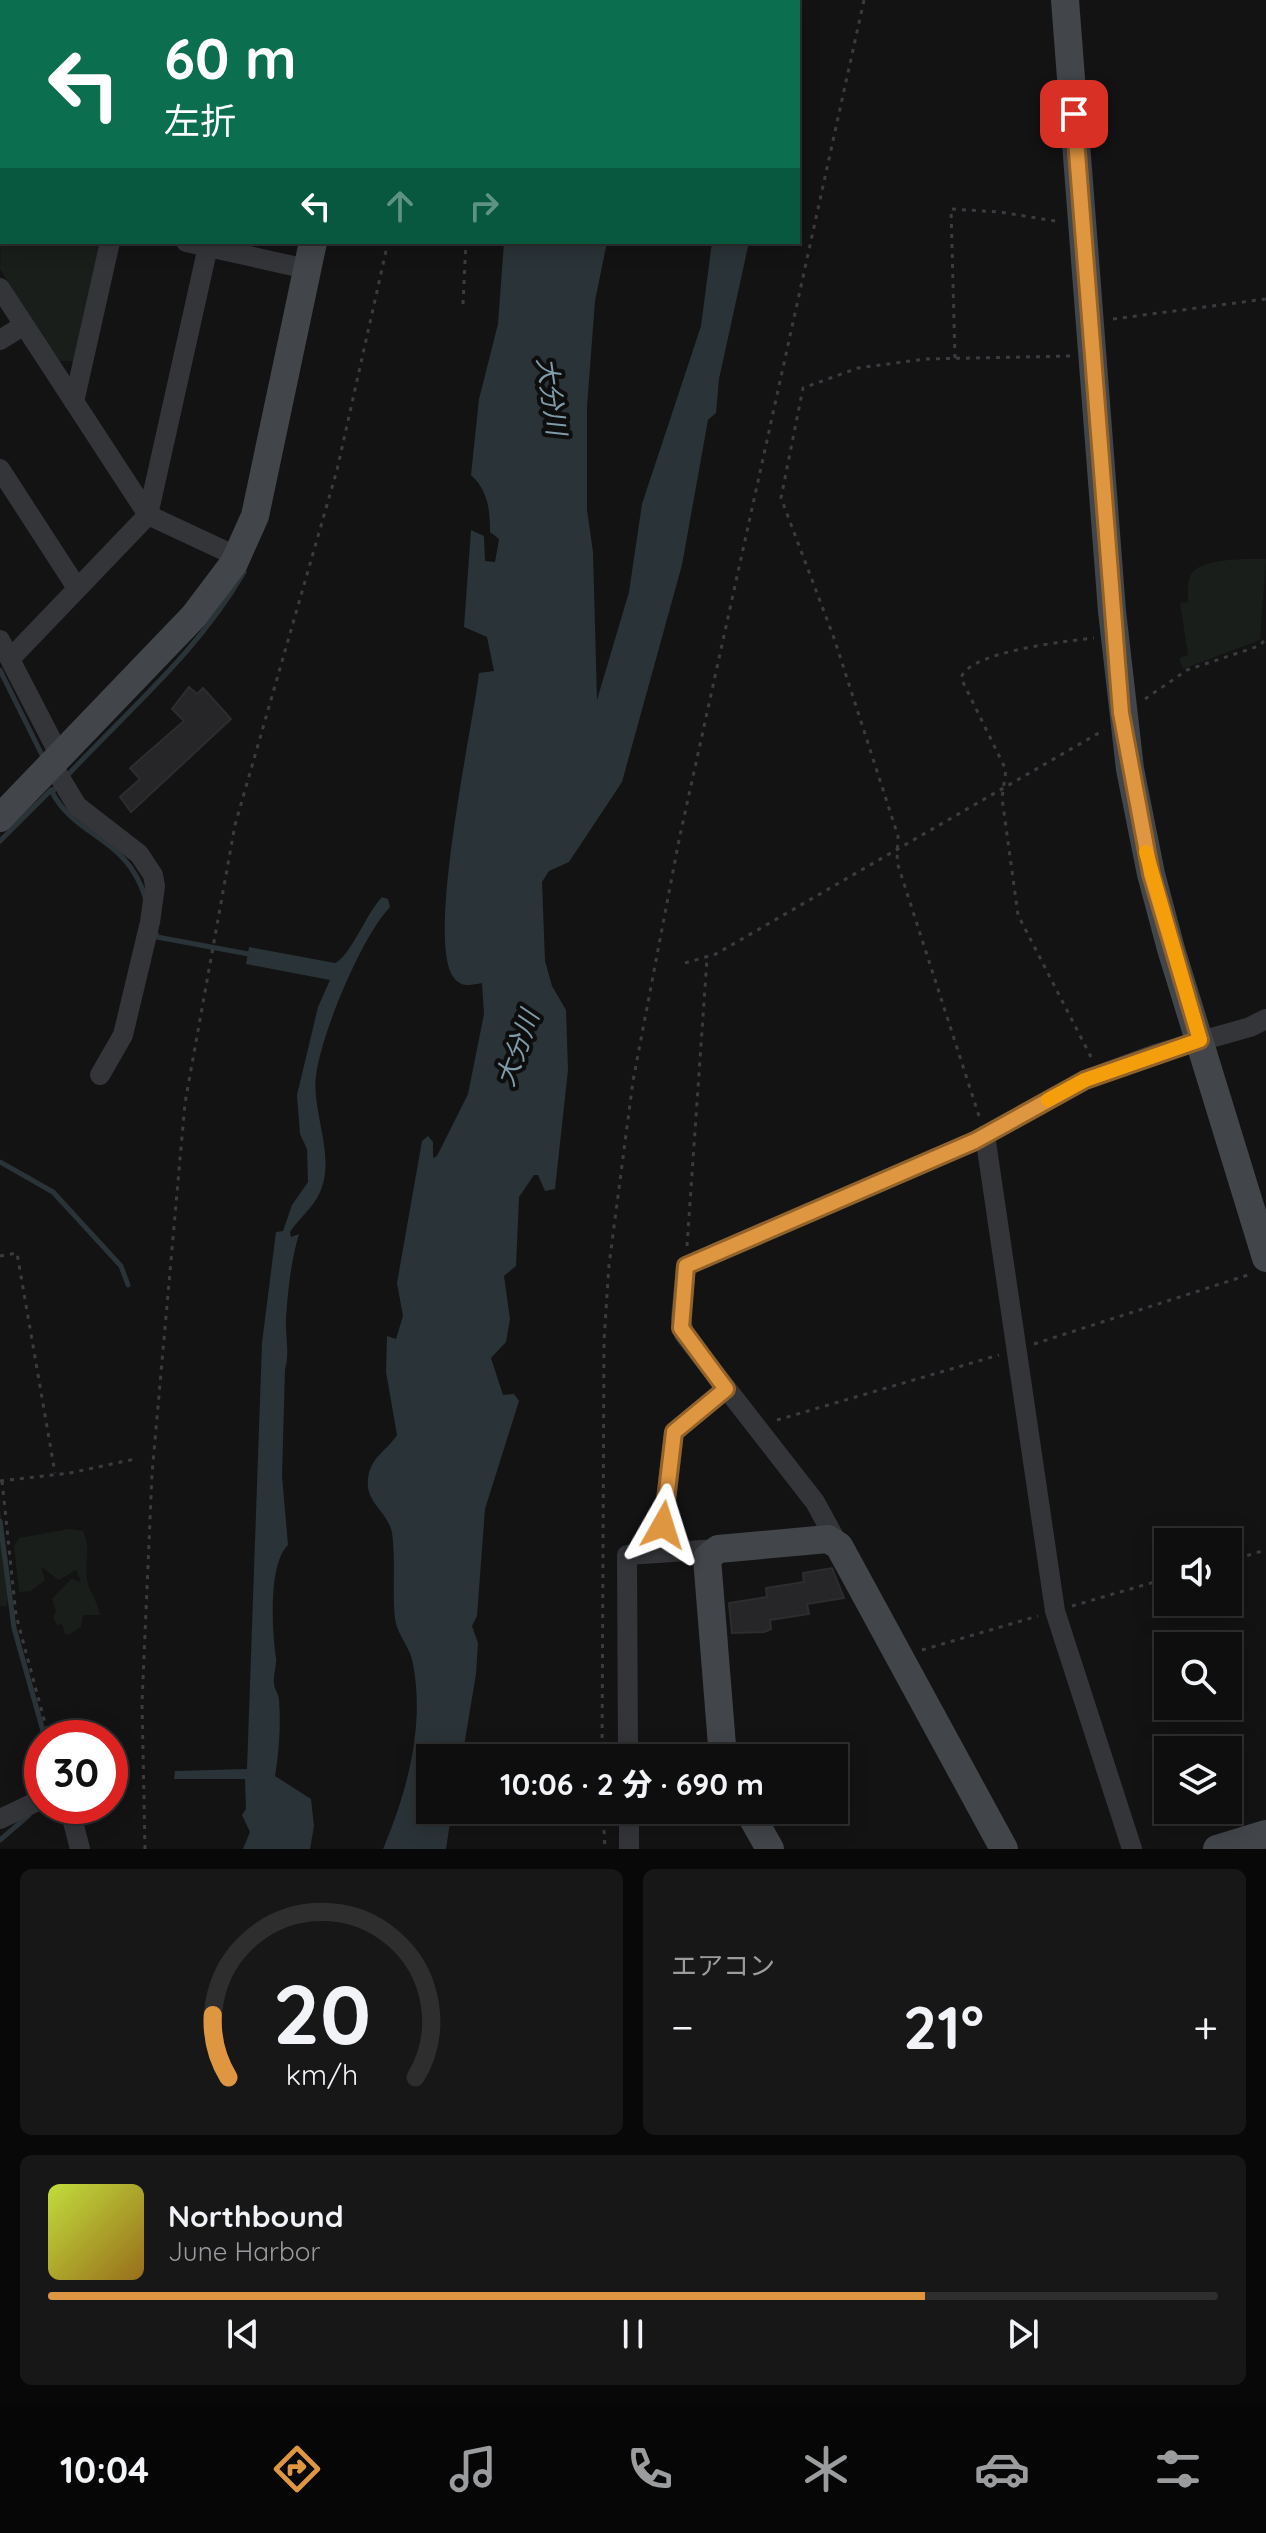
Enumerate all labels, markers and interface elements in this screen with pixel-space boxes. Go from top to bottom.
text: 60 m [164,23,297,93]
icon: left [32,32,136,136]
pin [1040,80,1108,148]
icon: arrive [1052,92,1096,136]
text: 左折 [164,98,236,143]
icon: left [294,184,338,228]
icon: ahead [378,184,422,228]
icon: right [462,184,506,228]
water label: 大分川 [530,355,574,440]
water label: 大分川 [488,1003,547,1090]
position arrow [621,1483,705,1567]
map controls [1154,1528,1242,1824]
button: sound [1154,1528,1242,1616]
button: search [1154,1632,1242,1720]
speed limit sign: 30 [24,1720,128,1824]
button: layers [1154,1736,1242,1824]
text: 10:06 · 2 分 · 690 m [500,1765,764,1803]
text: エアコン [671,1949,775,1982]
text: 20 [272,1961,371,2065]
text: 21° [903,1989,984,2064]
text: − [671,1999,694,2054]
text: + [1193,1999,1218,2054]
text: km/h [285,2056,358,2092]
text: Northbound [168,2197,344,2235]
text: June Harbor [168,2235,320,2268]
icon: previous [221,2312,265,2356]
icon: pause [611,2312,655,2356]
icon: next [1001,2312,1045,2356]
icon: directions [269,2441,325,2497]
icon: music [445,2441,501,2497]
icon: phone [622,2441,678,2497]
icon: climate [798,2441,854,2497]
icon: car [974,2441,1030,2497]
icon: filters [1150,2441,1206,2497]
text: 10:04 [60,2447,149,2492]

